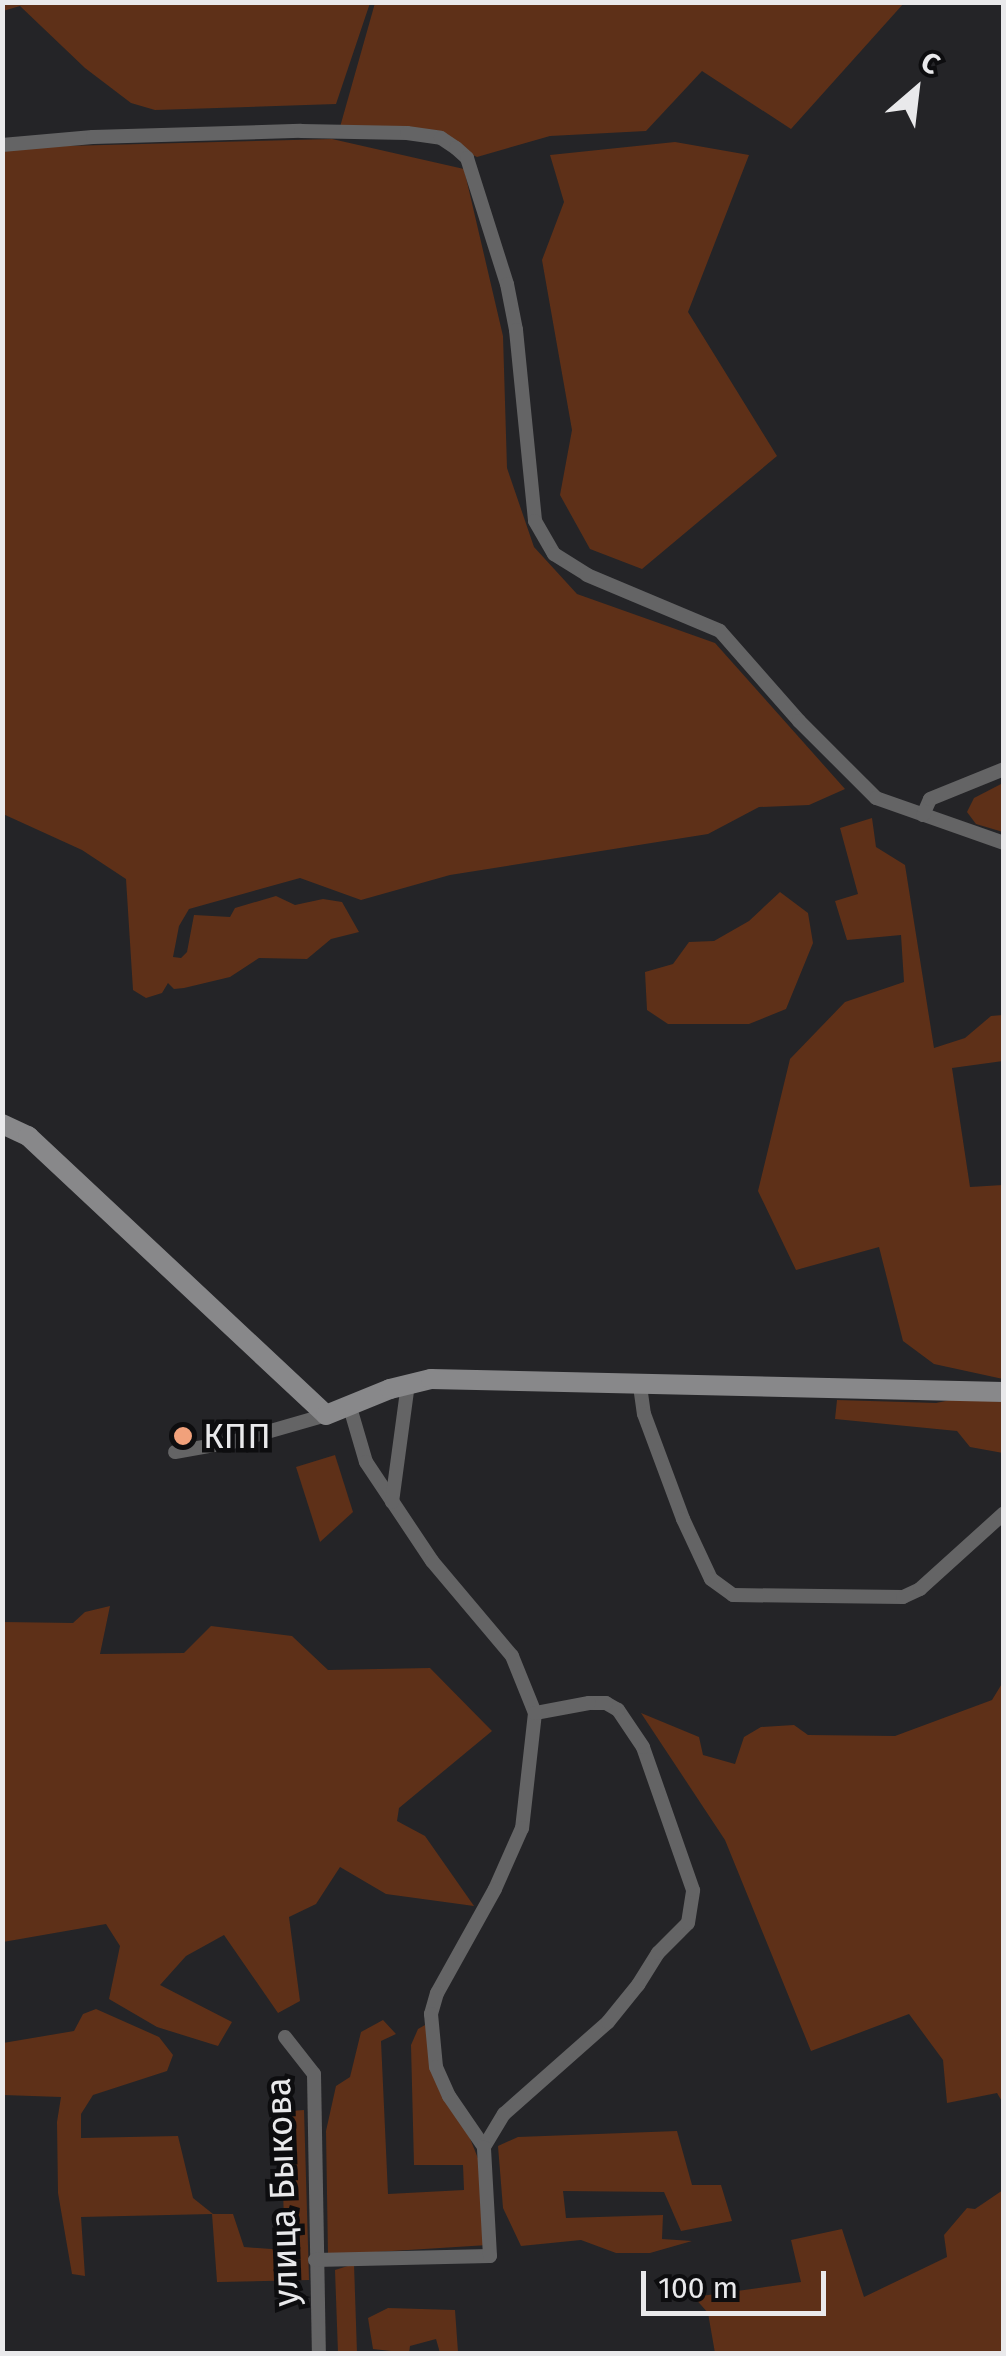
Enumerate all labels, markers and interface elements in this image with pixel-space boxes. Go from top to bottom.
north arrow [866,40,966,140]
text: С [915,45,945,81]
place label: КПП [203,1415,271,1457]
marker: КПП [172,1425,194,1447]
street label: улица Быкова [257,2077,307,2307]
scale bar [646,2251,831,2313]
text: 100 m [658,2270,738,2306]

